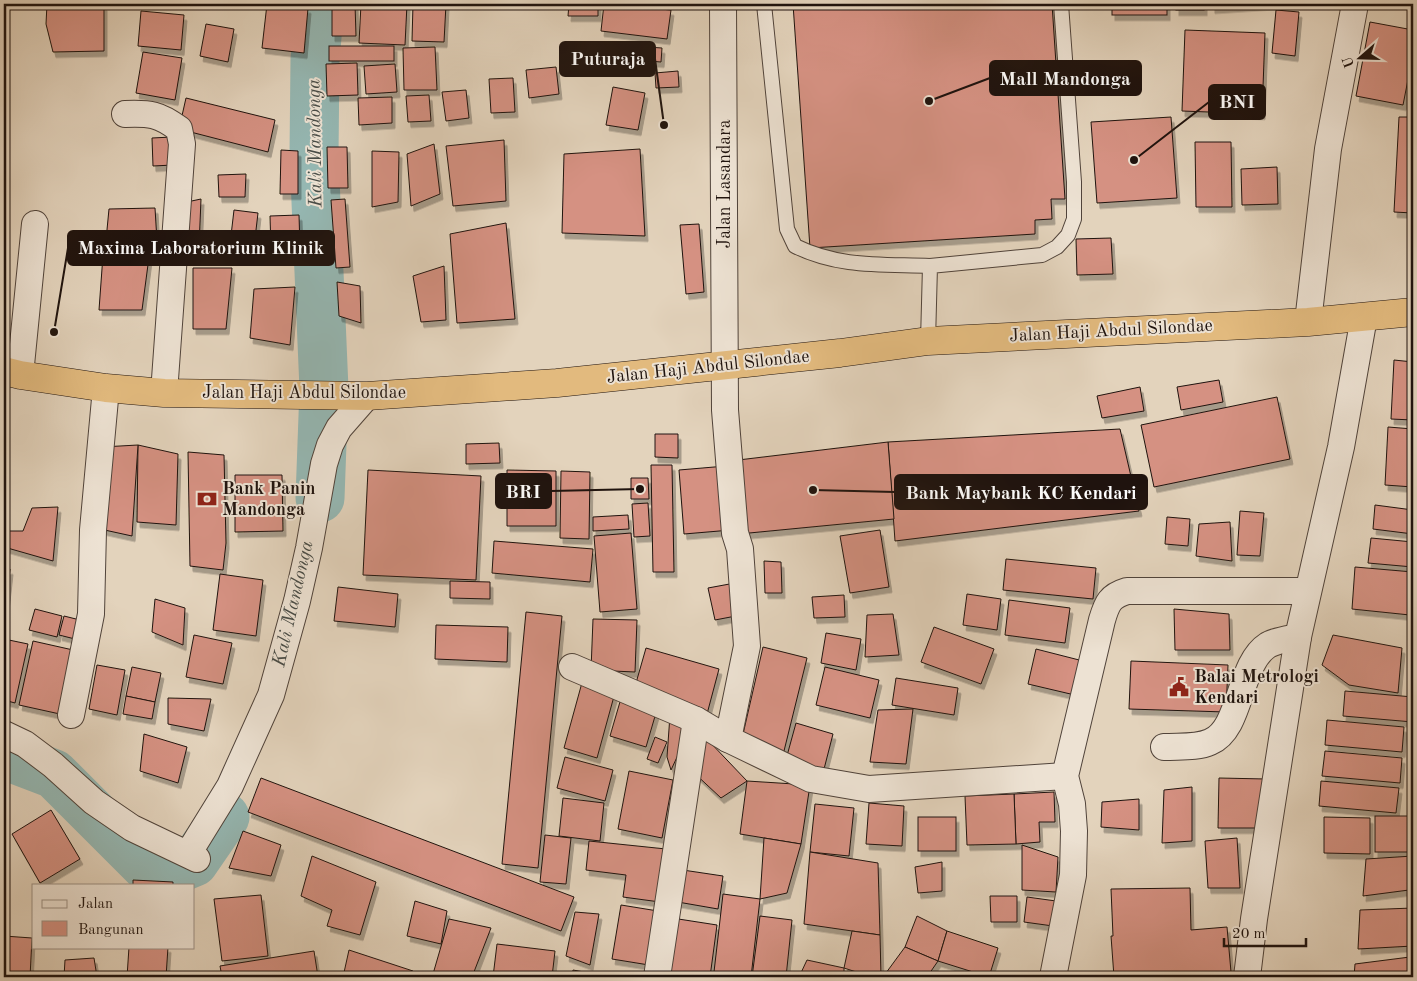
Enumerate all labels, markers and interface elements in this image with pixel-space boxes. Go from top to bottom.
north arrow [1334,32,1384,82]
callout: Puturaja [560,42,655,76]
text: Puturaja [571,51,646,70]
text: U [1340,54,1357,70]
callout: Mall Mandonga [990,61,1141,95]
text: Mall Mandonga [999,71,1131,90]
water label: Kali Mandonga [305,78,327,209]
callout: BNI [1209,85,1265,119]
text: BNI [1219,94,1255,113]
street label: Jalan Lasandara [716,119,734,249]
callout: Maxima Laboratorium Klinik [68,231,334,265]
text: Maxima Laboratorium Klinik [78,240,325,259]
street label: Jalan Haji Abdul Silondae [1009,317,1213,345]
street label: Jalan Haji Abdul Silondae [606,347,810,387]
street label: Jalan Haji Abdul Silondae [202,384,406,402]
callout: BRI [496,474,551,508]
callout: Bank Maybank KC Kendari [895,475,1147,509]
place label: Bank Panin Mandonga [222,480,315,519]
text: BRI [505,484,541,503]
text: Bank Maybank KC Kendari [905,485,1137,504]
bank icon: Bank Panin Mandonga [196,488,218,510]
water label: Kali Mandonga [270,539,318,670]
place label: Balai Metrologi Kendari [1194,668,1319,707]
public building icon: Balai Metrologi Kendari [1168,676,1190,698]
legend [32,884,195,948]
text: Jalan [78,897,113,912]
scale bar [1224,916,1307,948]
text: Bangunan [78,923,144,938]
text: 20 m [1232,927,1266,942]

